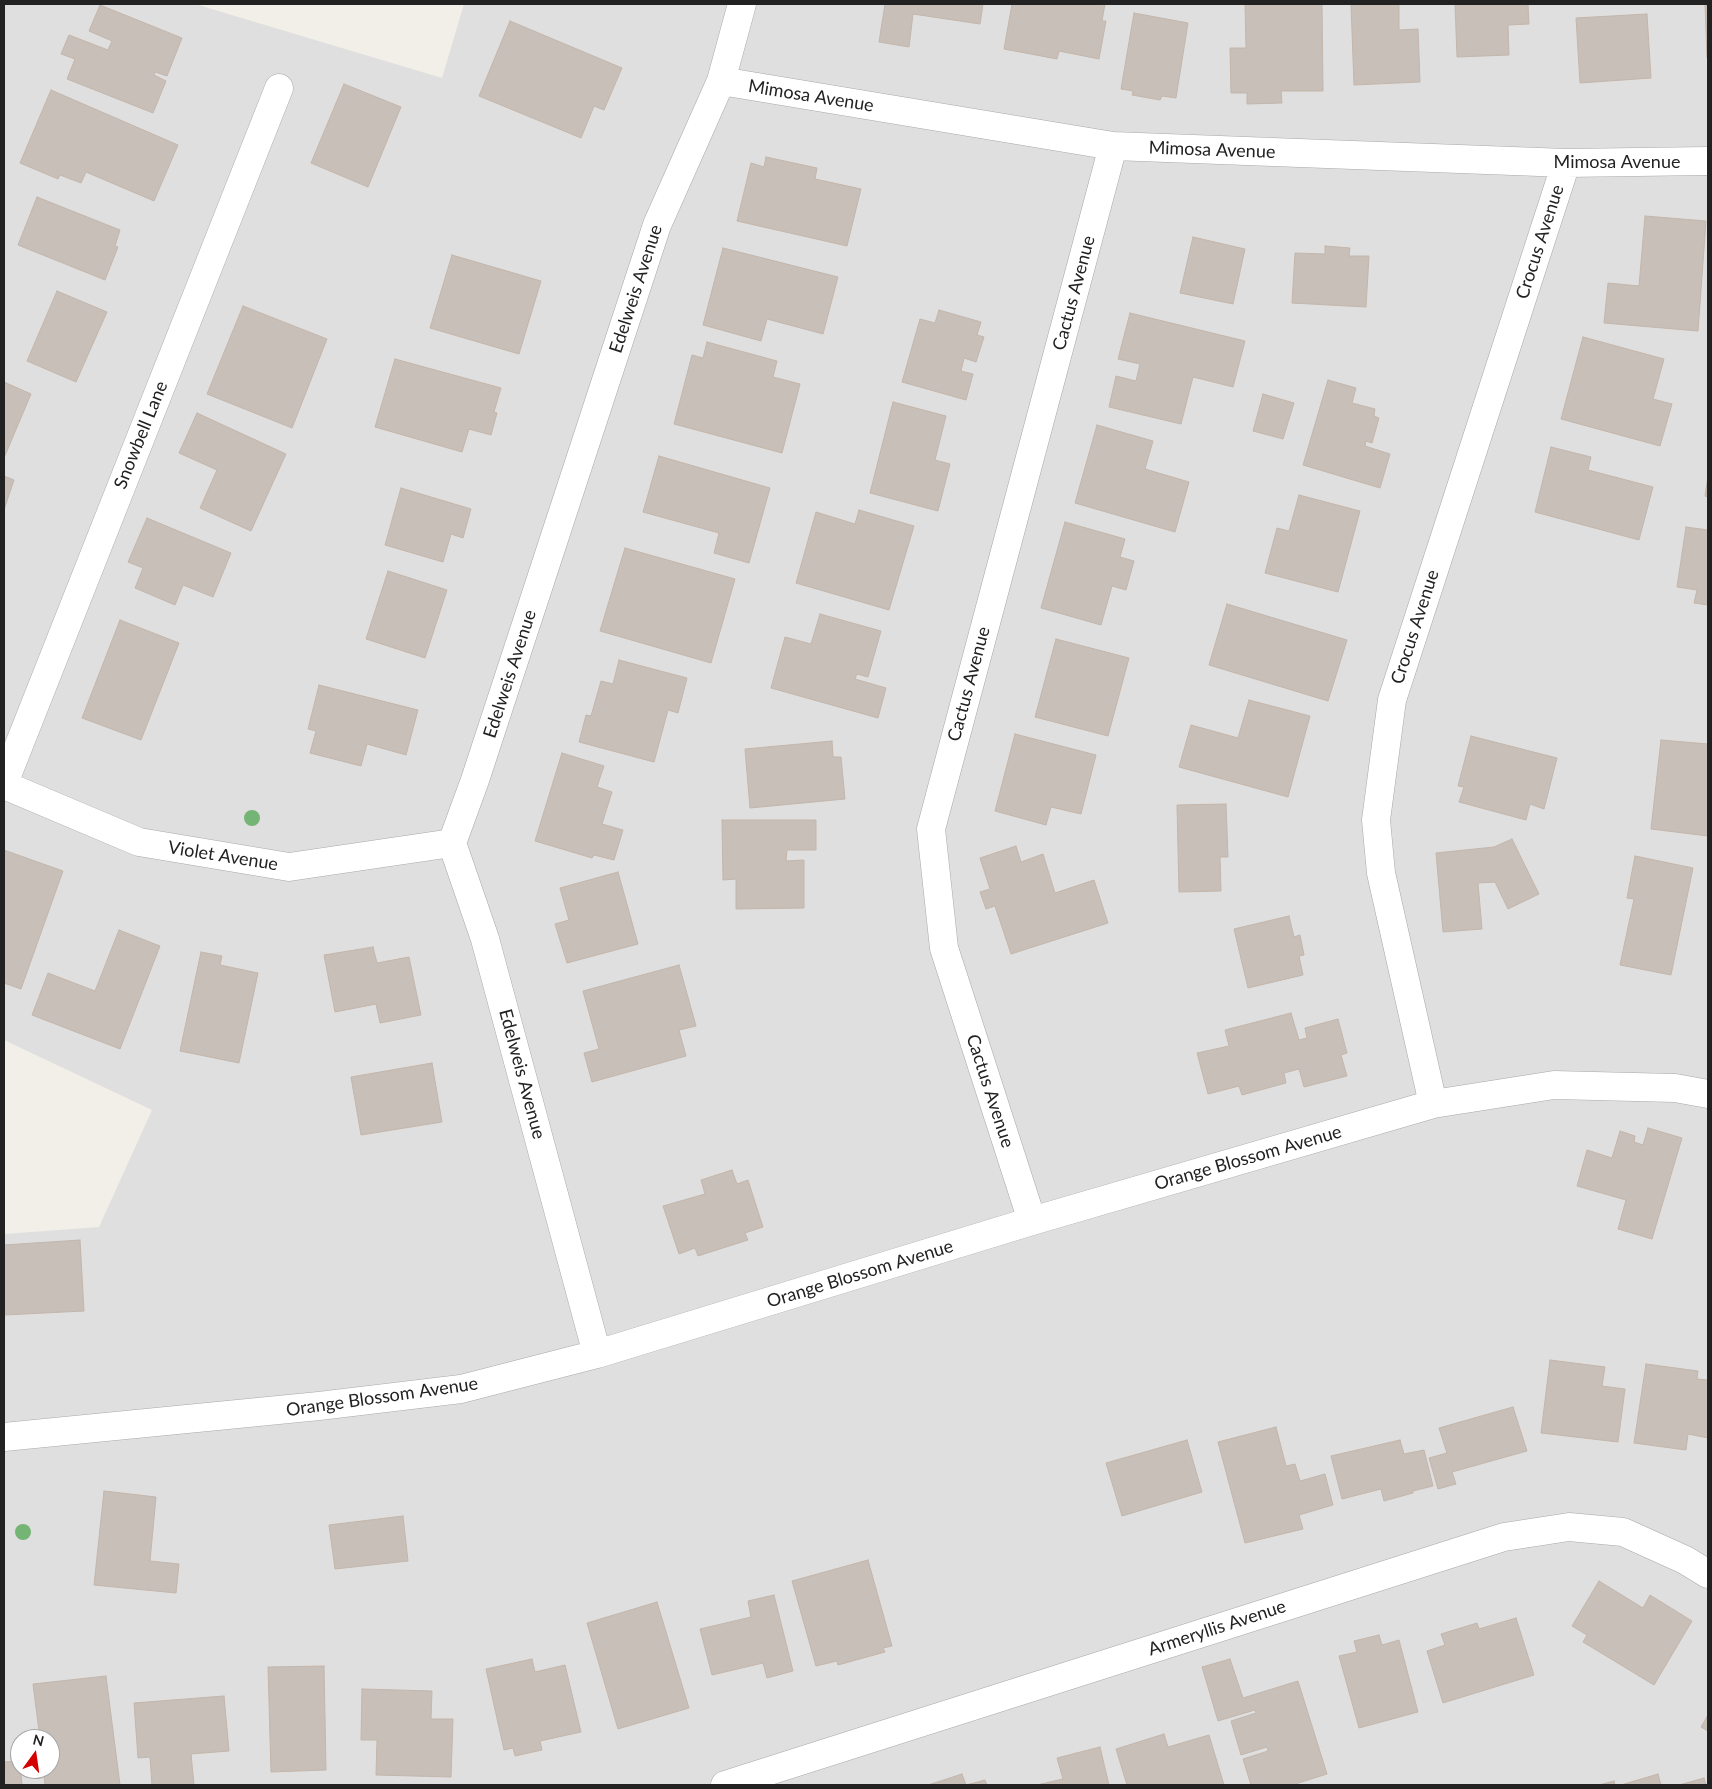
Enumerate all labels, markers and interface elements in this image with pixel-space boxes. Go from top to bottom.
street label: Mimosa Avenue [747,75,875,117]
street label: Mimosa Avenue [1148,137,1276,163]
street label: Mimosa Avenue [1554,151,1680,173]
street label: Crocus Avenue [1511,182,1569,302]
street label: Edelweis Avenue [605,222,667,356]
street label: Cactus Avenue [1048,233,1100,353]
street label: Snowbell Lane [110,378,172,492]
street label: Crocus Avenue [1386,567,1444,687]
street label: Edelweis Avenue [479,607,541,741]
street label: Cactus Avenue [943,624,995,744]
street label: Violet Avenue [166,837,280,875]
street label: Edelweis Avenue [494,1007,550,1141]
street label: Cactus Avenue [961,1032,1019,1150]
street label: Orange Blossom Avenue [1152,1121,1344,1195]
street label: Orange Blossom Avenue [764,1235,956,1313]
street label: Orange Blossom Avenue [285,1373,479,1421]
street label: Armeryllis Avenue [1145,1596,1289,1660]
north arrow [10,1729,60,1779]
text: N [31,1730,46,1749]

